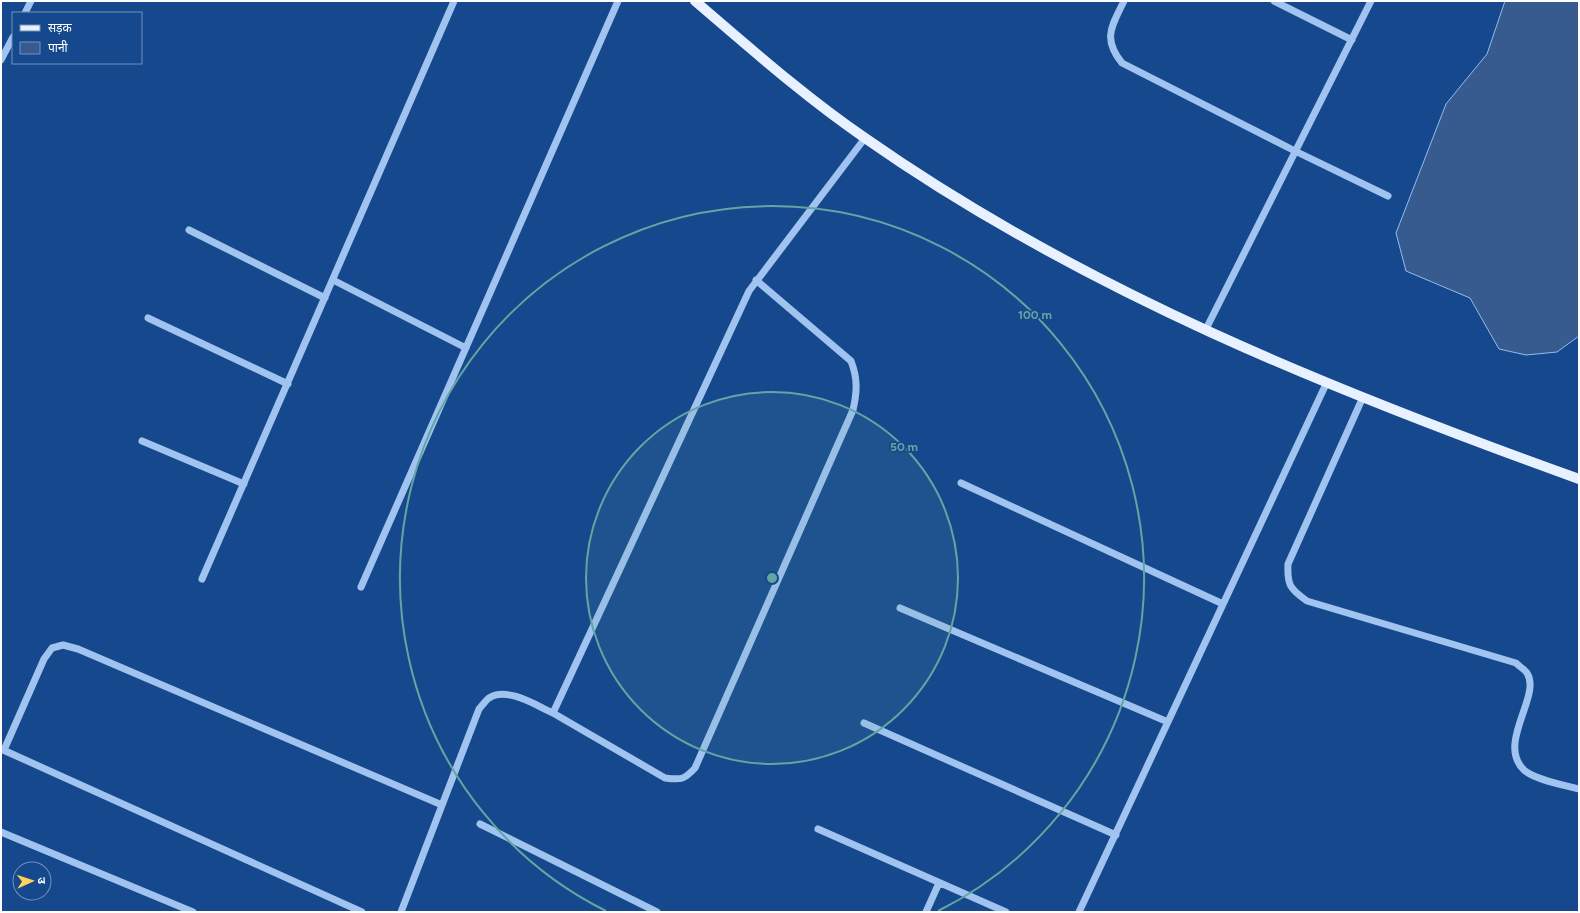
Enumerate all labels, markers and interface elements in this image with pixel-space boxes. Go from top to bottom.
legend [12,12,142,64]
text: सड़क [48,21,73,35]
text: पानी [48,40,69,55]
text: 100 m [1018,308,1052,322]
text: 50 m [890,440,918,454]
centre of rings [765,571,779,585]
north arrow [12,861,52,901]
text: उ [35,877,48,885]

